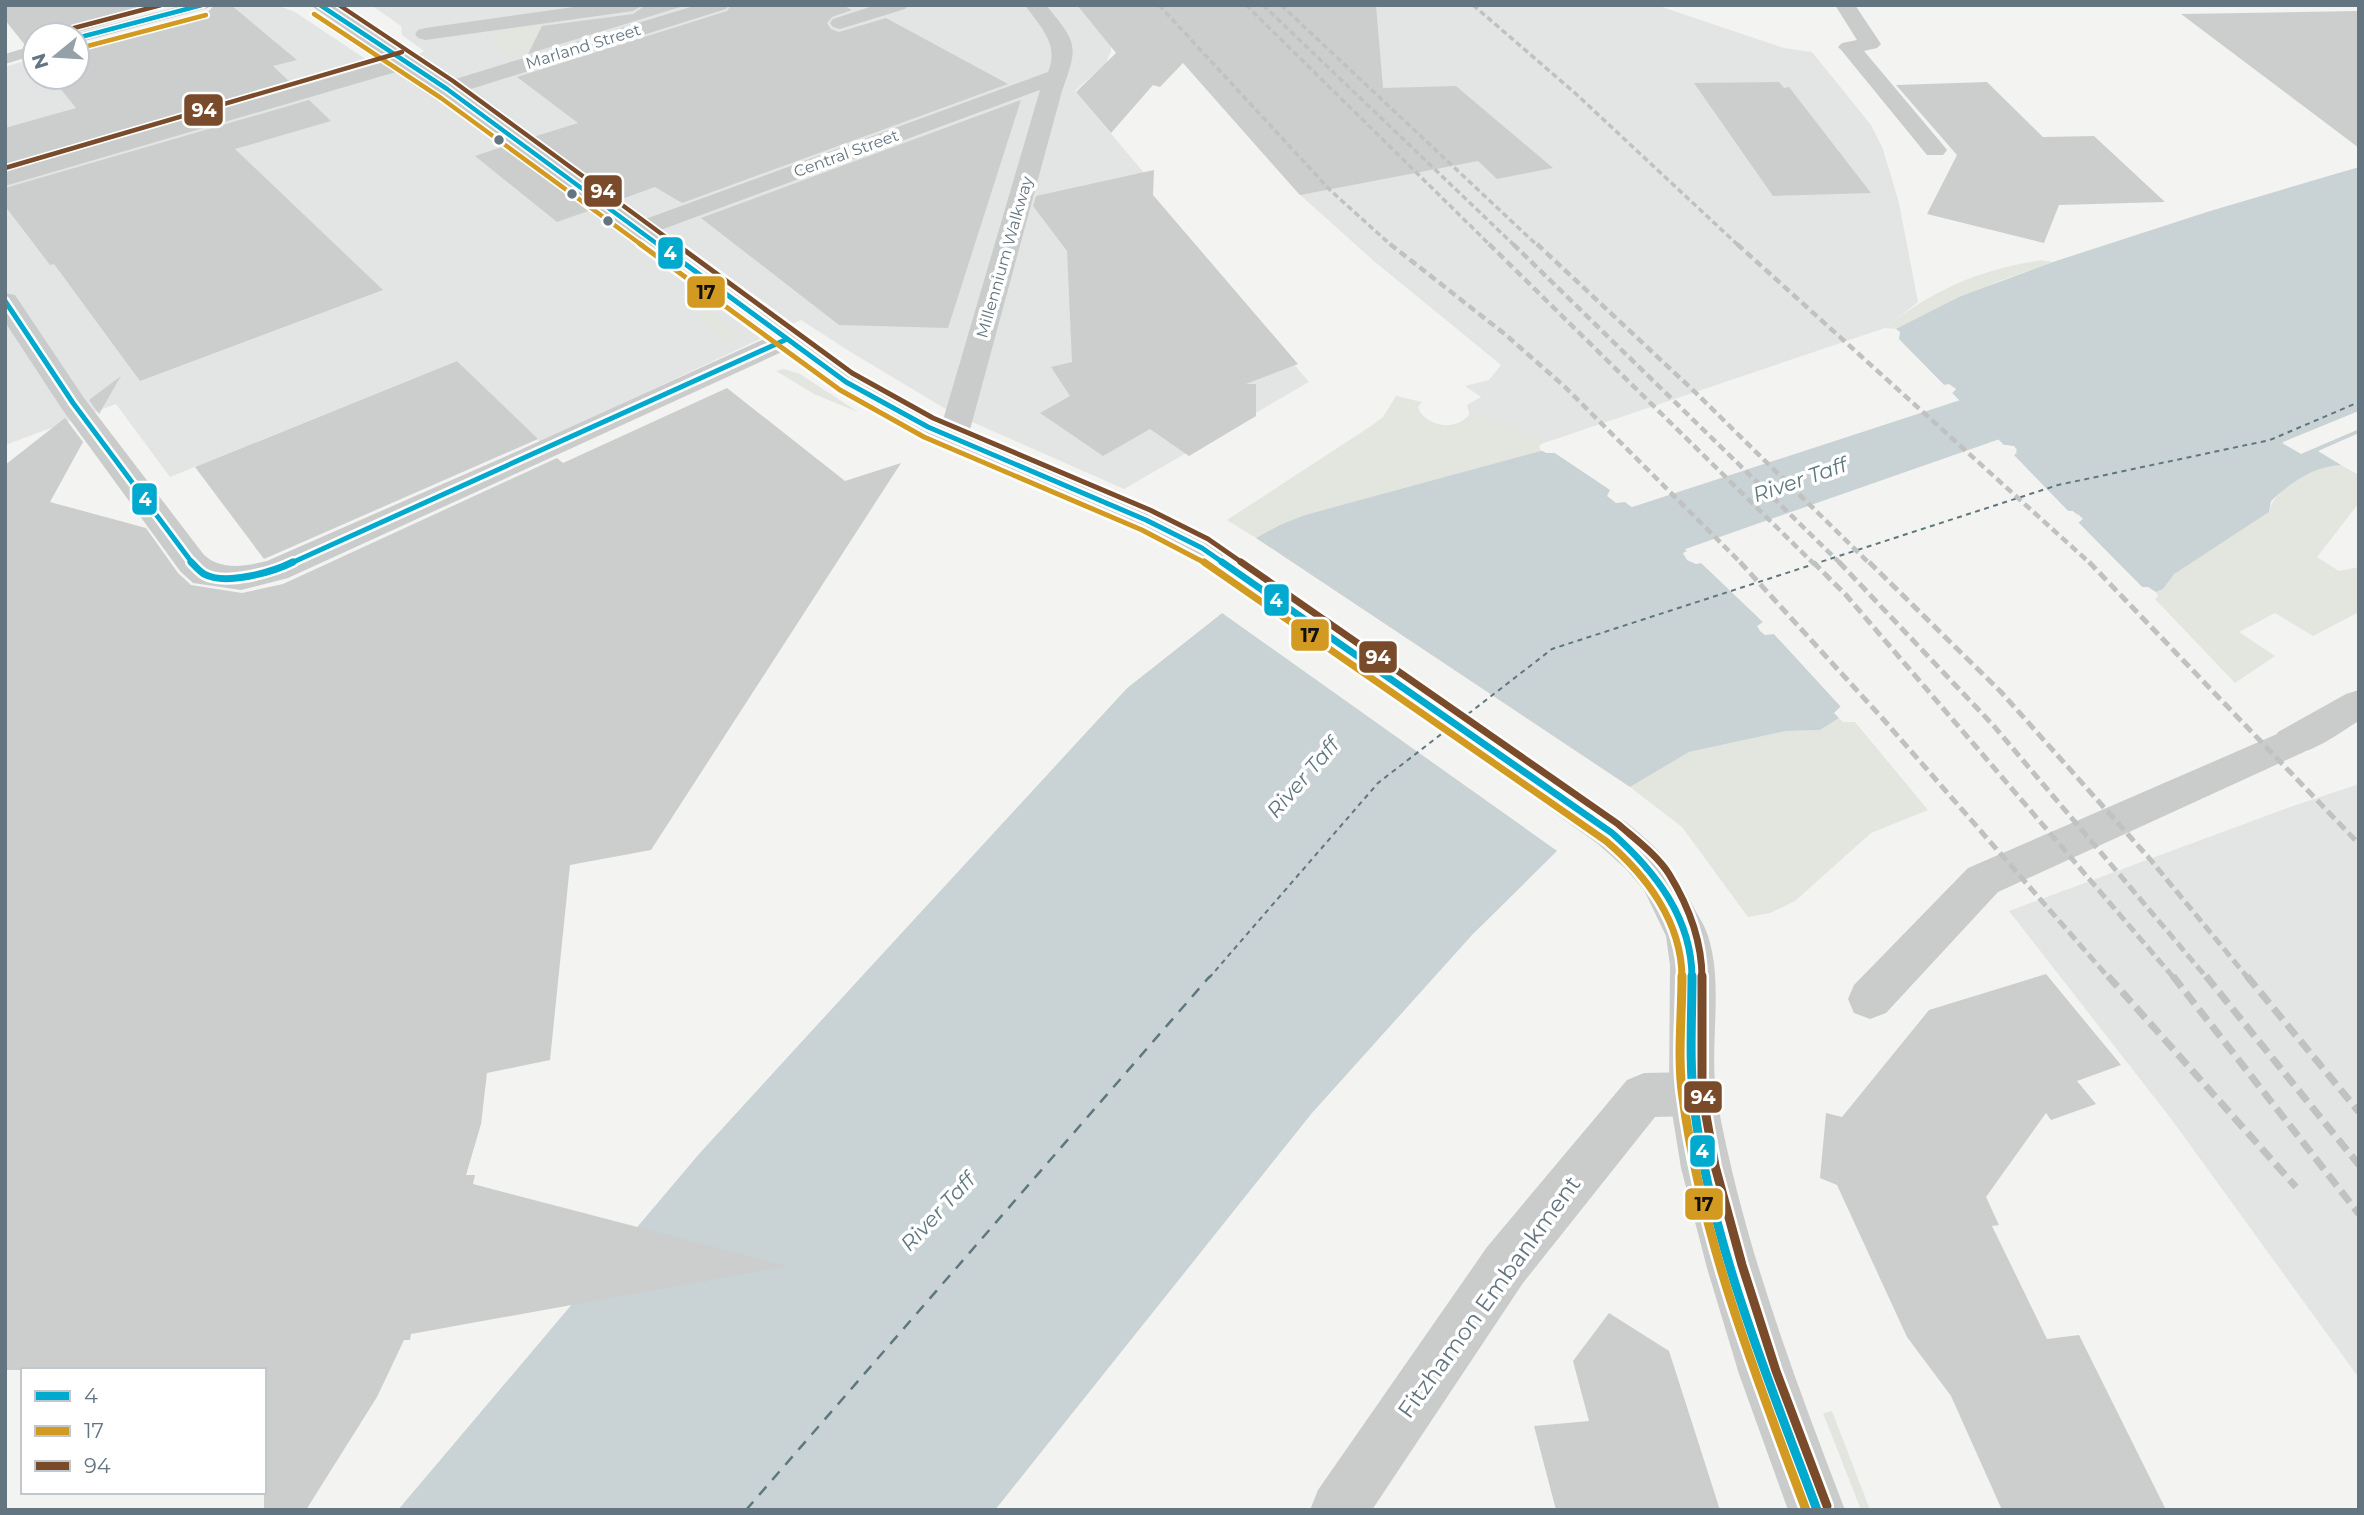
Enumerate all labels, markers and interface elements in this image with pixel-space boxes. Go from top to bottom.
street label: Marland Street [523,20,643,73]
north arrow [21,21,91,91]
text: N [27,50,54,72]
line badge: 94 [183,93,224,127]
text: 94 [191,99,217,122]
street label: Central Street [791,126,902,181]
unlabelled marker [492,133,506,147]
line badge: 94 [583,174,623,208]
street label: Millennium Walkway [972,174,1037,340]
text: 94 [590,180,616,203]
unlabelled marker [565,187,579,201]
unlabelled marker [601,214,615,228]
line badge: 4 [657,236,684,270]
text: 4 [663,242,677,265]
line badge: 17 [686,275,726,309]
text: 17 [696,281,716,304]
water label: River Taff [1749,451,1853,507]
line badge: 4 [131,482,158,516]
text: 4 [138,488,152,511]
line badge: 4 [1263,583,1290,617]
text: 4 [1269,589,1283,612]
line badge: 17 [1290,618,1330,652]
text: 17 [1300,624,1320,647]
line badge: 94 [1358,640,1398,674]
text: 94 [1365,646,1391,669]
water label: River Taff [1261,730,1346,823]
line badge: 94 [1683,1080,1723,1114]
text: 94 [1690,1086,1716,1109]
line badge: 4 [1689,1134,1716,1168]
text: 4 [1695,1140,1709,1163]
water label: River Taff [895,1165,982,1256]
street label: Fitzhamon Embankment [1392,1171,1586,1423]
line badge: 17 [1684,1187,1724,1221]
text: 17 [1694,1193,1714,1216]
legend [21,1368,266,1494]
text: 4 [84,1383,98,1408]
text: 17 [84,1418,104,1443]
text: 94 [84,1453,111,1478]

